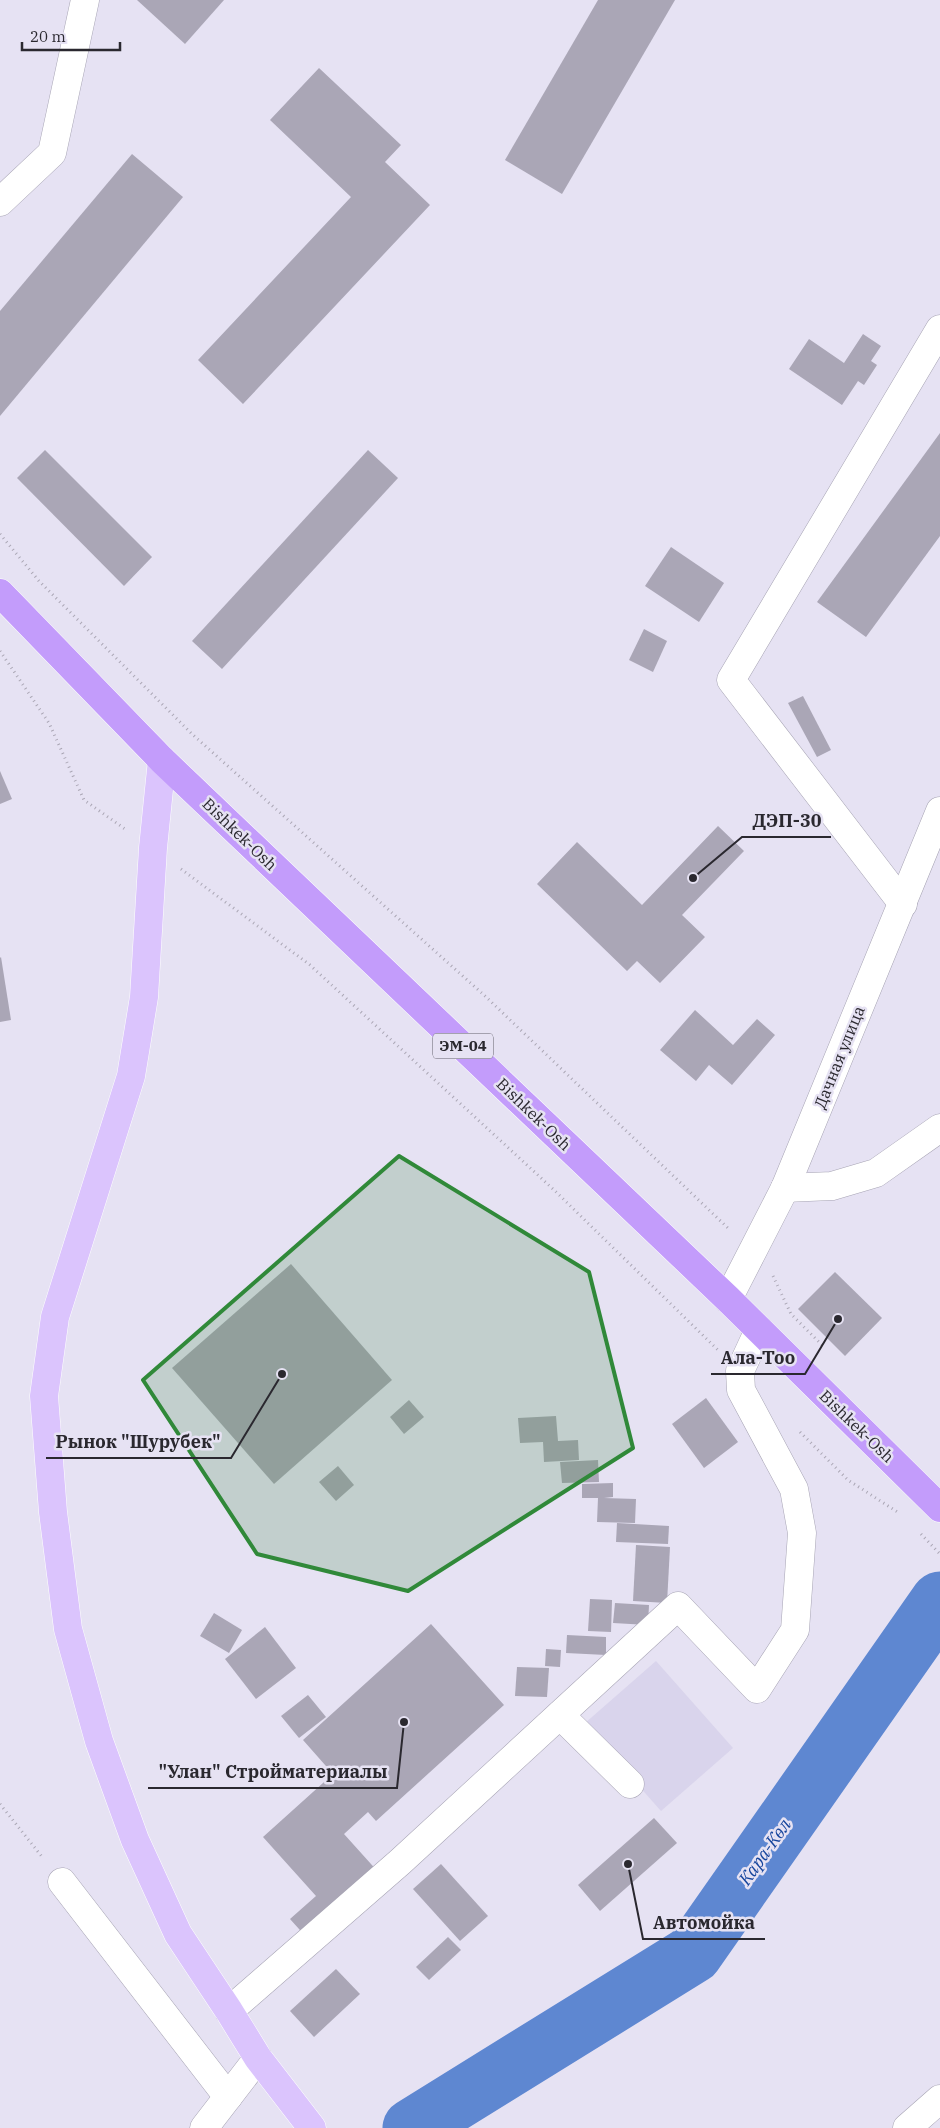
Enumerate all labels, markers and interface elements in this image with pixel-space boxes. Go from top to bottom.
scale bar [22,20,120,52]
text: 20 m [30,27,66,46]
street label: Bishkek-Osh [199,794,281,875]
callout: ДЭП-30 [742,804,831,837]
text: ДЭП-30 [752,809,822,832]
street label: Дачная улица [809,1003,869,1111]
road number: ЭМ-04 [433,1034,493,1058]
street label: Bishkek-Osh [493,1074,575,1155]
callout: Ала-Тоо [711,1341,805,1374]
text: Ала-Тоо [721,1346,795,1369]
street label: Bishkek-Osh [816,1386,898,1467]
callout: Рынок "Шурубек" [46,1425,231,1458]
text: Рынок "Шурубек" [55,1430,221,1453]
callout: "Улан" Стройматериалы [148,1755,397,1788]
text: "Улан" Стройматериалы [159,1760,387,1783]
water label: Кара-Көл [733,1813,796,1890]
callout: Автомойка [643,1906,765,1939]
text: Автомойка [653,1911,755,1934]

